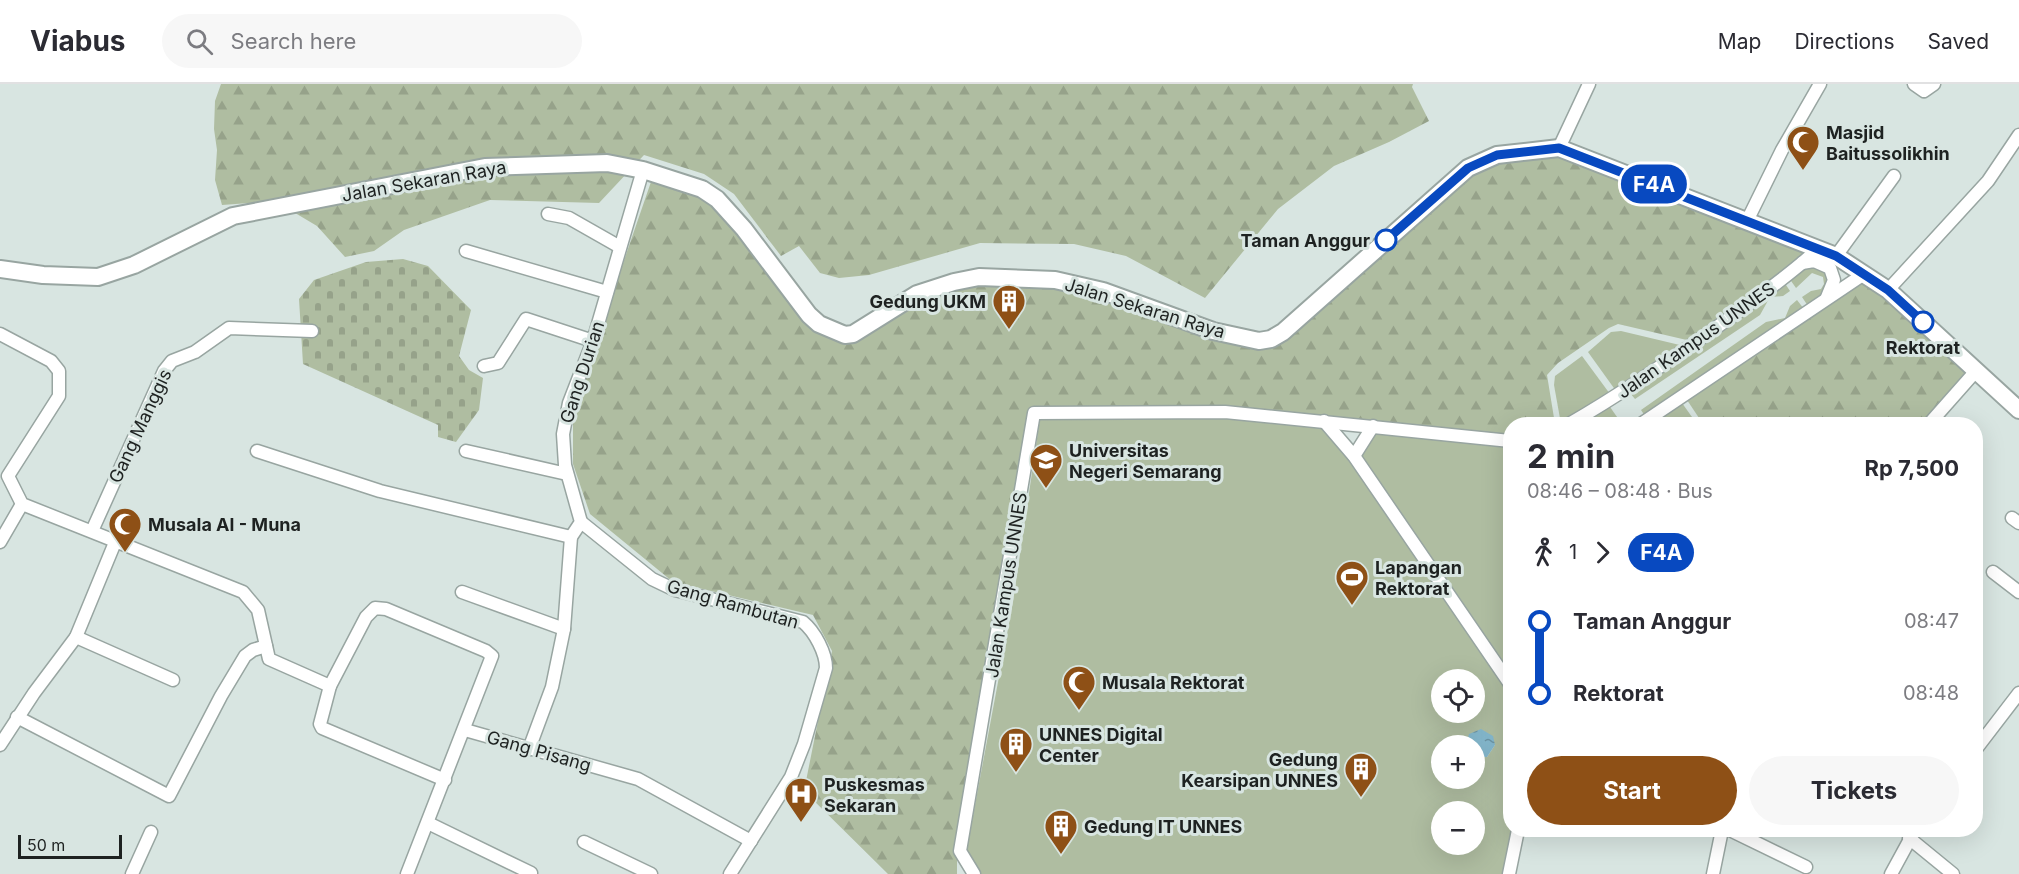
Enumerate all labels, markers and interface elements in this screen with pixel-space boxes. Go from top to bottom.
search box [162,14,582,68]
text: Viabus [30,24,126,58]
icon: search [183,25,216,58]
text: Search here [231,28,356,54]
text: Map [1718,29,1761,54]
text: Directions [1794,29,1895,54]
text: Saved [1928,29,1989,54]
place label: Masjid Baitussolikhin [1826,122,1950,164]
mosque icon: Masjid Baitussolikhin [1785,124,1821,171]
street label: Jalan Sekaran Raya [340,156,508,206]
line badge: F4A [1620,164,1688,204]
text: F4A [1633,172,1675,197]
marker: Taman Anggur [1375,229,1397,251]
place label: Taman Anggur [1241,230,1370,251]
street label: Jalan Sekaran Raya [1062,274,1228,342]
street label: Jalan Kampus UNNES [1613,278,1779,402]
building icon: Gedung UKM [991,283,1027,330]
place label: Gedung UKM [869,291,986,312]
marker: Rektorat [1912,311,1934,333]
street label: Gang Durian [556,318,608,426]
place label: Rektorat [1886,337,1961,358]
street label: Gang Manggis [104,366,176,486]
text: 2 min [1527,436,1615,476]
place label: Universitas Negeri Semarang [1069,440,1222,482]
school or university icon: Universitas Negeri Semarang [1028,442,1064,489]
text: Rp 7,500 [1864,455,1959,481]
text: 08:46 – 08:48 · Bus [1527,479,1713,503]
street label: Jalan Kampus UNNES [981,491,1031,679]
mosque icon: Musala Al - Muna [107,506,143,553]
place label: Musala Al - Muna [148,514,301,535]
icon: walk [1527,536,1560,569]
icon: forward [1586,536,1619,569]
text: 1 [1569,540,1577,564]
text: F4A [1640,540,1682,565]
place label: Lapangan Rektorat [1375,557,1462,599]
sports icon: Lapangan Rektorat [1334,559,1370,606]
street label: Gang Rambutan [665,575,801,633]
text: Taman Anggur [1573,608,1731,634]
text: 08:47 [1904,609,1959,633]
mosque icon: Musala Rektorat [1061,664,1097,711]
map controls [1431,669,1485,855]
button: locate [1431,669,1485,723]
place label: Musala Rektorat [1102,672,1245,693]
text: Rektorat [1573,680,1664,706]
text: 08:48 [1903,681,1959,705]
place label: UNNES Digital Center [1039,724,1163,766]
street label: Gang Pisang [484,726,594,776]
building icon: UNNES Digital Center [998,726,1034,773]
button: + [1431,735,1485,789]
place label: Gedung Kearsipan UNNES [1181,749,1338,791]
building icon: Gedung Kearsipan UNNES [1343,751,1379,798]
button: Start [1527,756,1737,825]
button: Tickets [1749,756,1959,825]
place label: Puskesmas Sekaran [824,774,925,816]
hospital icon: Puskesmas Sekaran [783,776,819,823]
button: − [1431,801,1485,855]
building icon: Gedung IT UNNES [1043,808,1079,855]
place label: Gedung IT UNNES [1084,816,1243,837]
scale bar [18,832,122,860]
text: 50 m [27,835,65,855]

